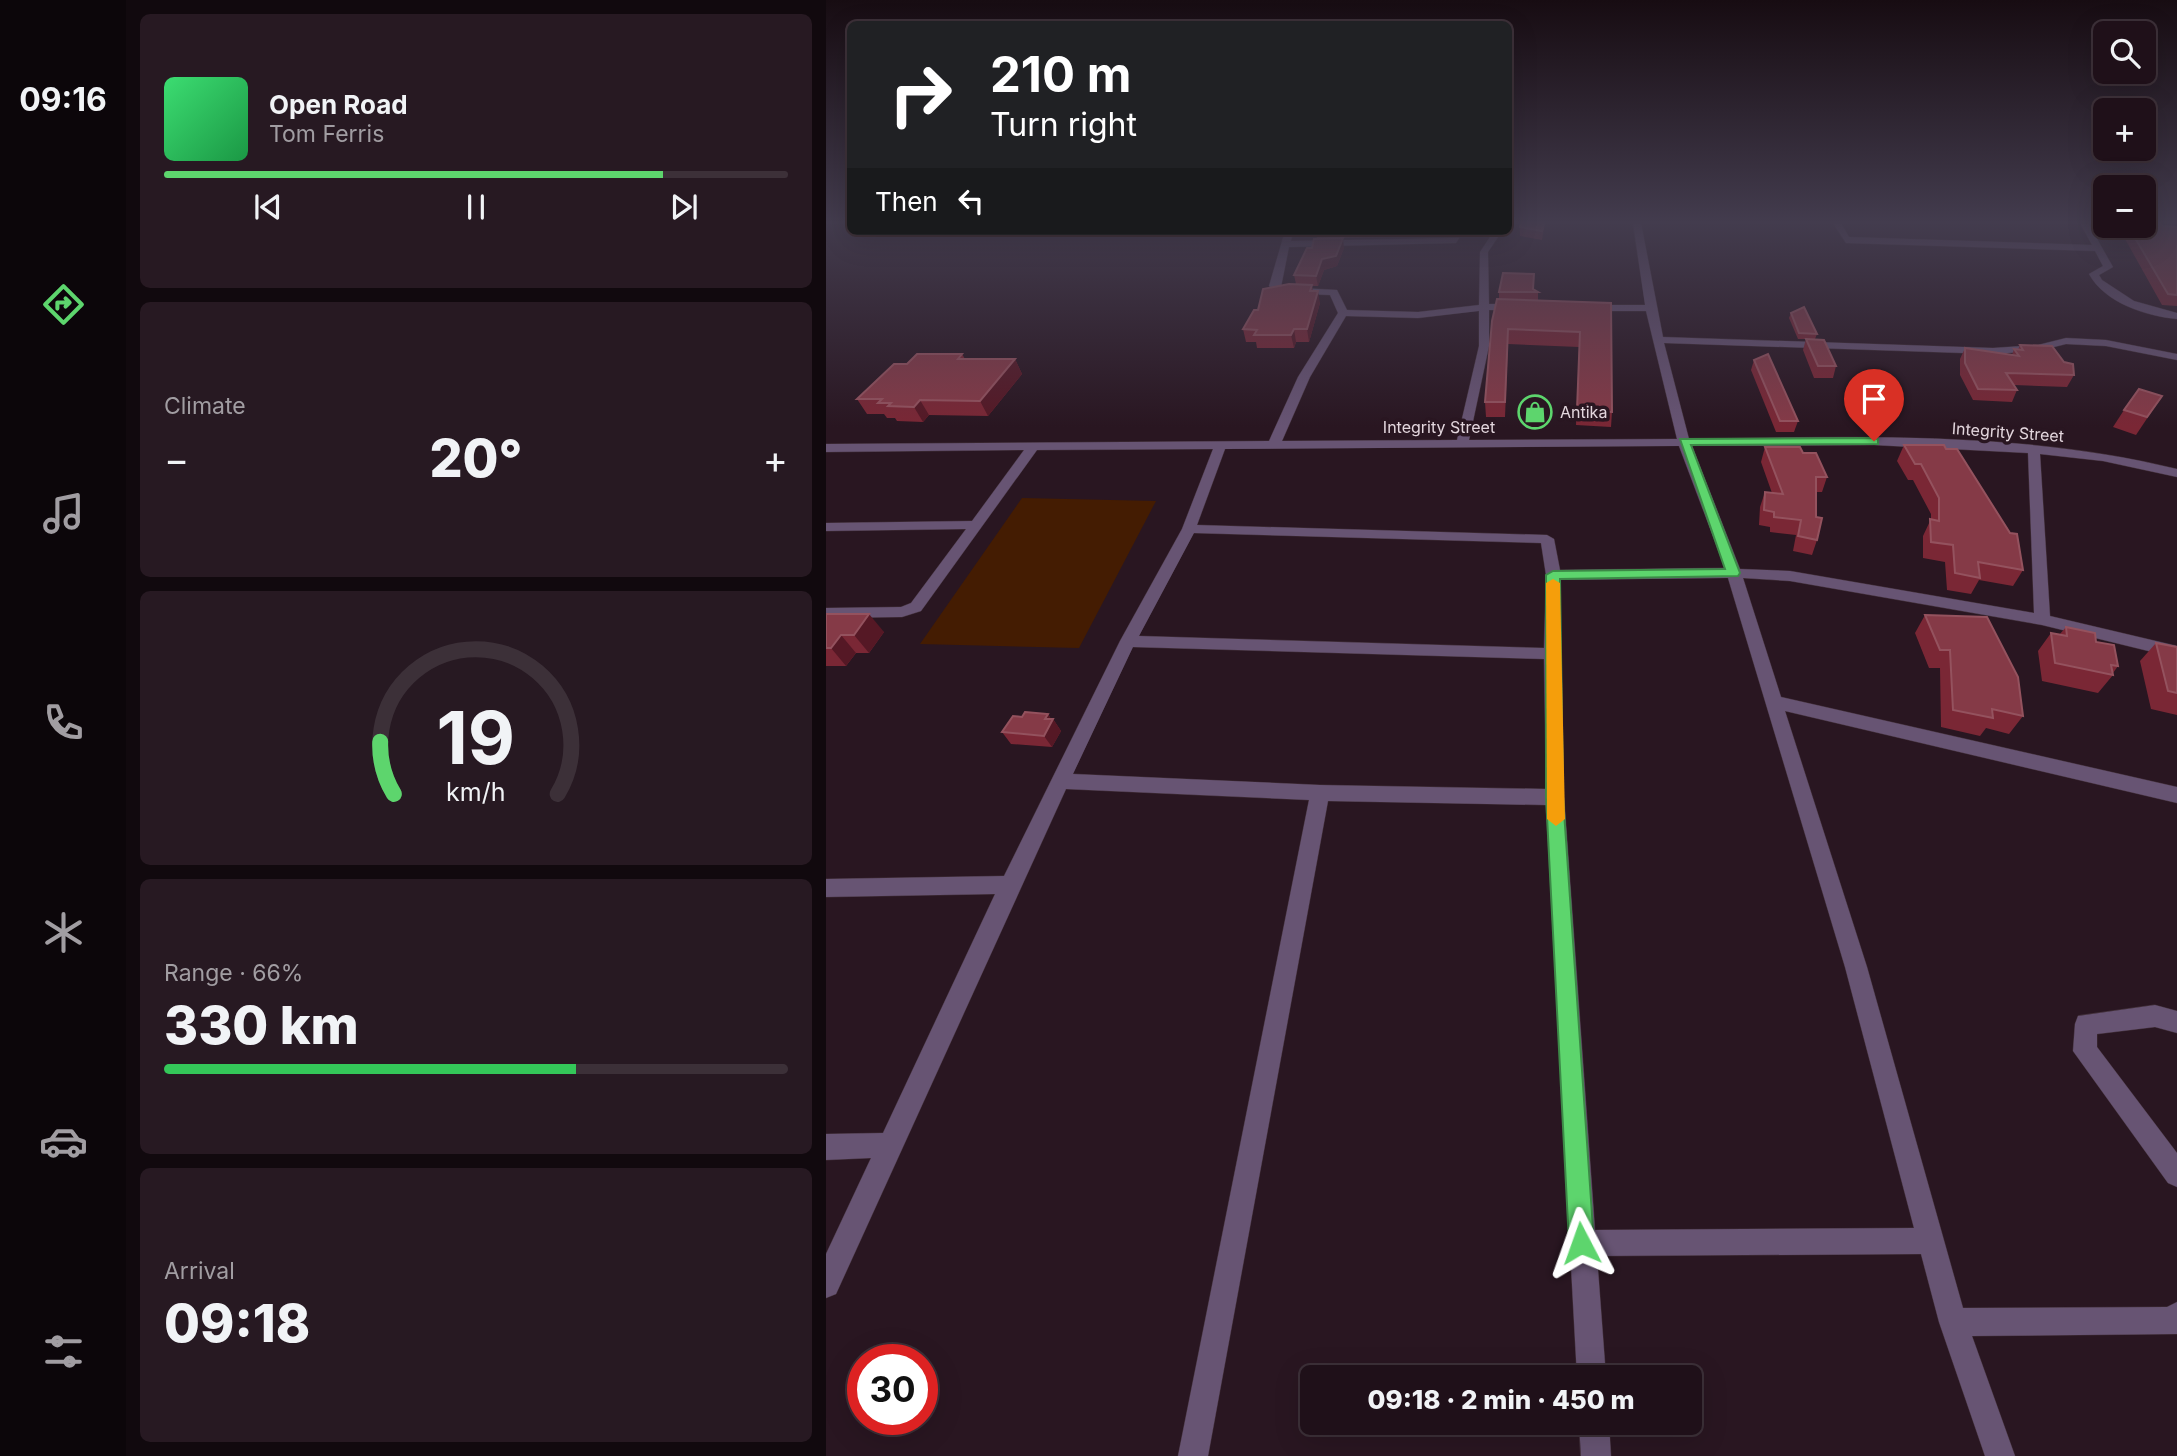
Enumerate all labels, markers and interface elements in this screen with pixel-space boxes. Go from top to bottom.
map controls [2093,21,2156,238]
button: search [2093,21,2156,84]
text: 210 m [990,45,1131,104]
icon: right [875,49,966,140]
text: 09:16 [19,80,107,119]
text: Open Road [269,89,408,120]
button: + [2093,98,2156,161]
text: Turn right [990,105,1137,144]
text: Tom Ferris [269,120,384,148]
button: − [2093,175,2156,238]
icon: left [952,182,990,220]
text: Then [875,186,938,217]
icon: previous [249,188,287,226]
icon: pause [457,188,495,226]
icon: next [665,188,703,226]
icon: directions [39,280,88,329]
pin [1844,369,1904,441]
icon: arrive [1855,380,1893,418]
text: Climate [164,392,246,420]
shop icon: Antika [1516,393,1554,431]
place label: Antika [1560,402,1607,422]
street label: Integrity Street [1383,417,1495,437]
street label: Integrity Street [1951,418,2065,446]
text: 20° [429,427,523,490]
text: − [164,436,189,482]
text: + [763,436,788,482]
icon: music [39,489,88,538]
text: 19 [437,693,515,782]
icon: phone [39,698,88,747]
text: km/h [446,777,506,807]
icon: climate [39,908,88,957]
text: Range · 66% [164,959,303,987]
text: 330 km [164,994,359,1057]
icon: car [39,1117,88,1166]
position arrow [1544,1206,1618,1280]
text: Arrival [164,1257,235,1285]
text: 09:18 [164,1292,310,1355]
icon: filters [39,1327,88,1376]
speed limit sign: 30 [847,1344,938,1435]
text: 09:18 · 2 min · 450 m [1367,1384,1635,1415]

